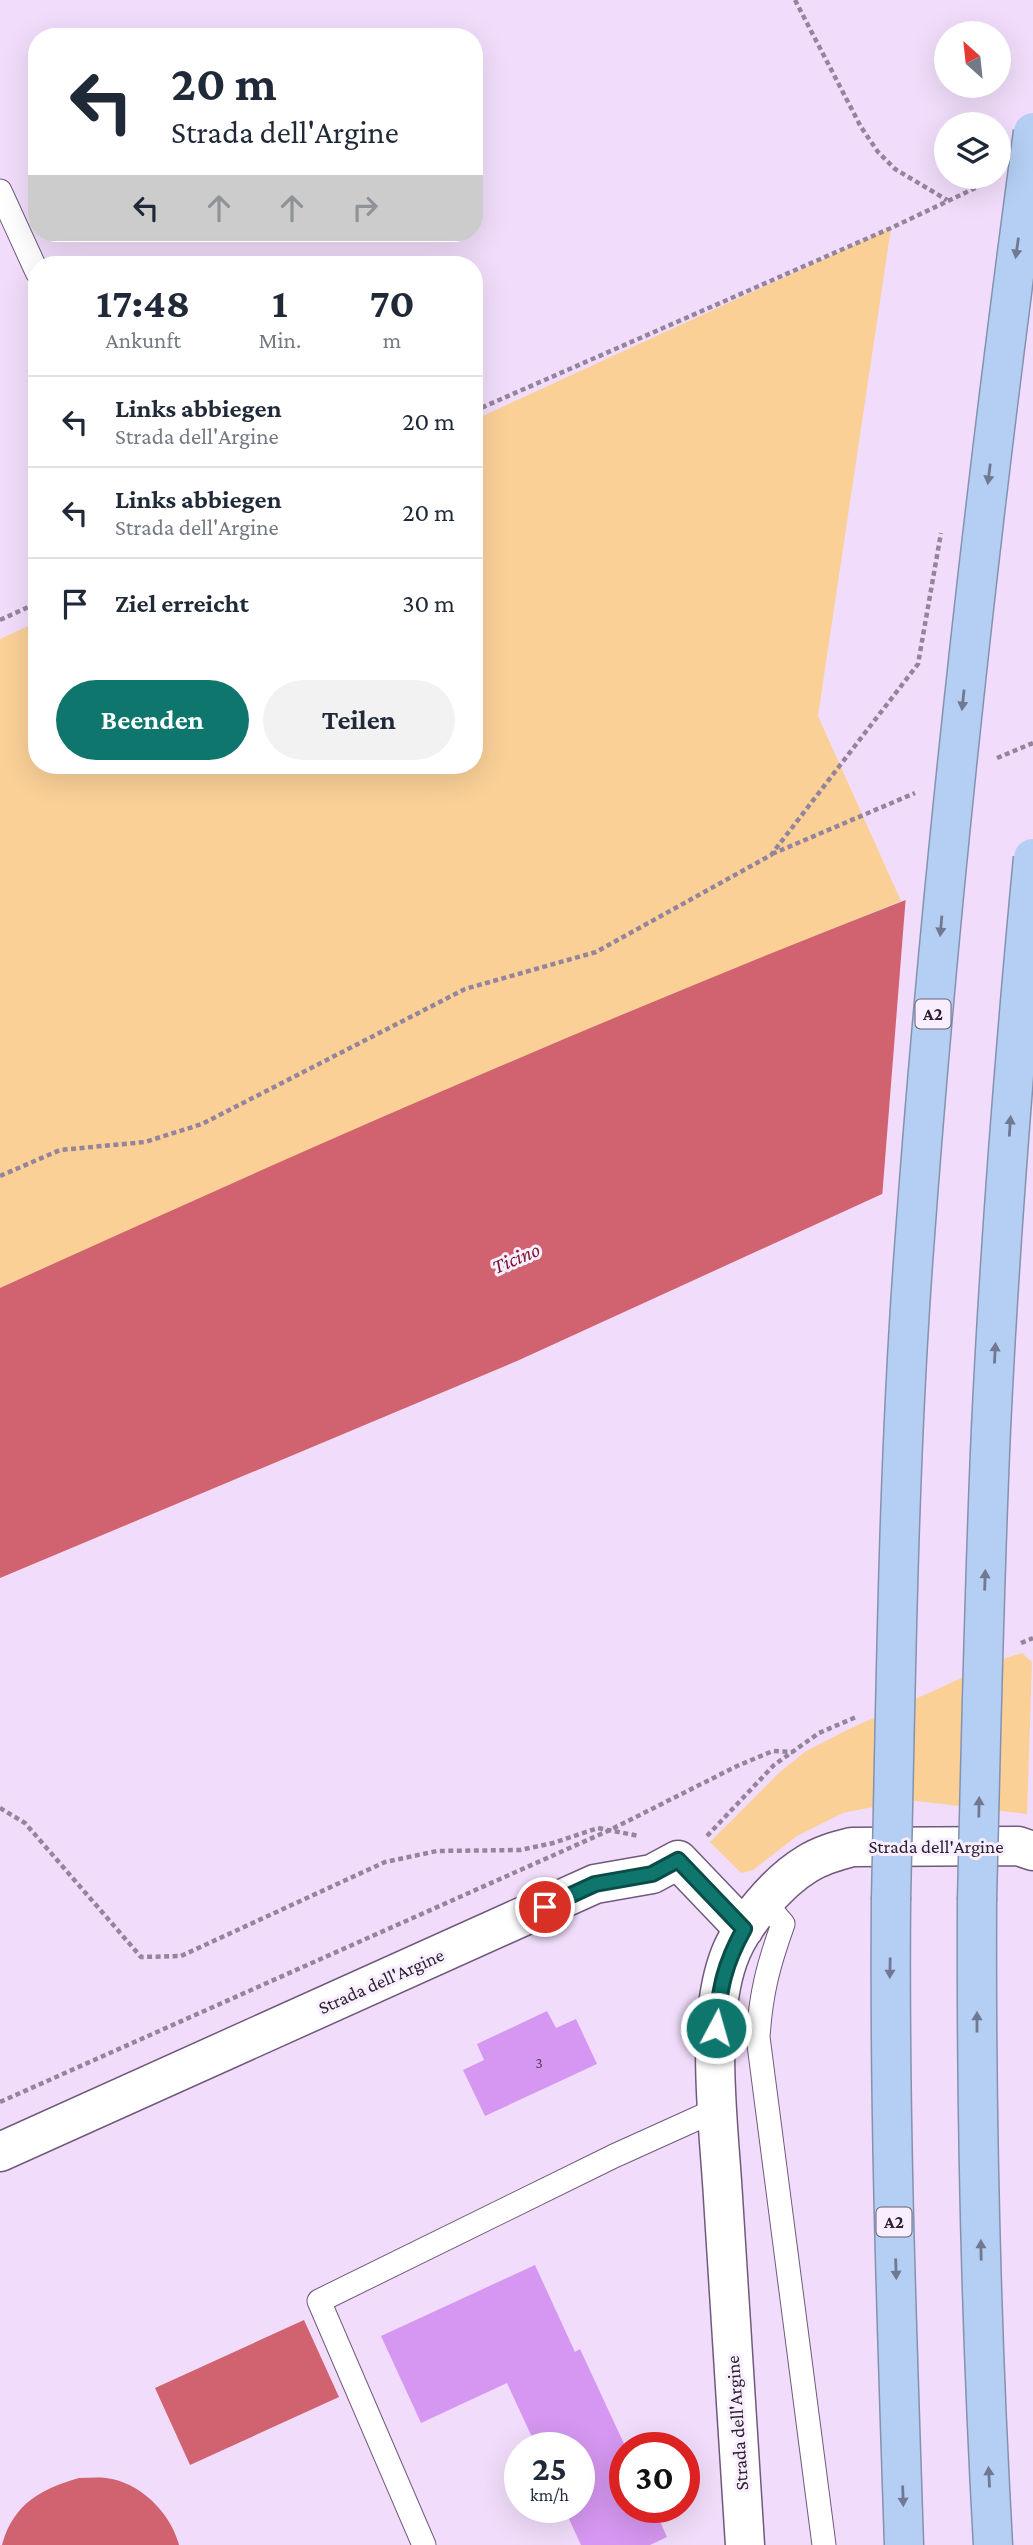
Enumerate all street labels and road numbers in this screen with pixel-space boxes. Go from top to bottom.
road number: A2 [916,1000,950,1028]
street label: Strada dell'Argine [868,1836,1004,1857]
street label: Strada dell'Argine [315,1944,447,2018]
road number: A2 [876,2208,912,2236]
street label: Strada dell'Argine [722,2355,752,2491]

